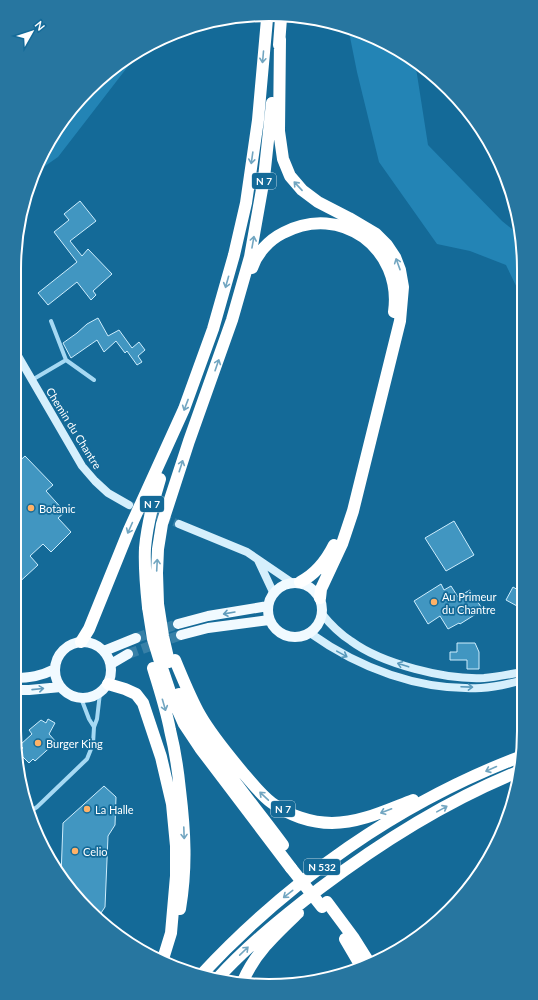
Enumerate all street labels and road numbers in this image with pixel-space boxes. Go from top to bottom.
road number: N 7 [252,173,276,189]
street label: Chemin du Chantre [44,385,104,471]
road number: N 7 [140,496,164,512]
road number: N 7 [271,801,295,817]
road number: N 532 [304,859,340,875]

